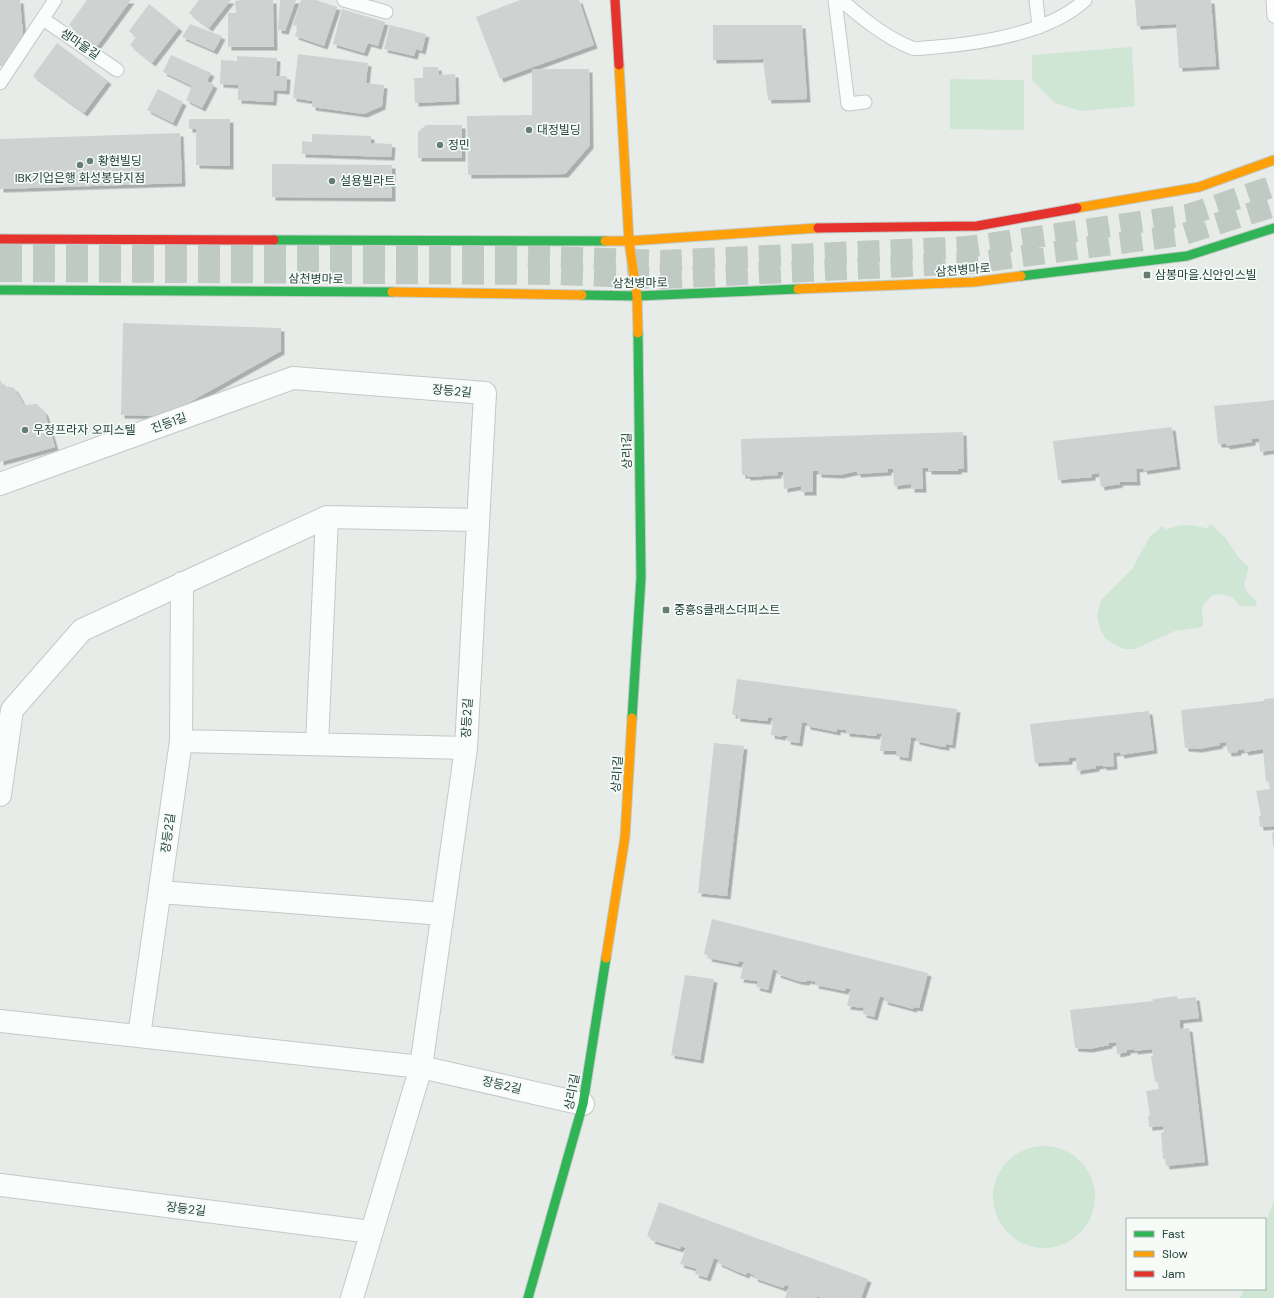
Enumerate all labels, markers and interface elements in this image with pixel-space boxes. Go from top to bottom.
street label: 샘마을길 [57,25,103,63]
place label: 대정빌딩 [537,122,581,138]
marker: 대정빌딩 [524,125,534,135]
place label: 정민 [448,137,470,153]
marker: 정민 [435,140,445,150]
place label: 황현빌딩 [98,153,142,169]
marker: 황현빌딩 [85,156,95,166]
marker: IBK기업은행 화성봉담지점 [75,160,85,170]
place label: IBK기업은행 화성봉담지점 [15,170,145,186]
place label: 설용빌라트 [340,173,395,189]
marker: 설용빌라트 [327,176,337,186]
street label: 삼천병마로 [935,260,991,280]
place label: 삼봉마을.신안인스빌 [1155,267,1257,283]
marker: 삼봉마을.신안인스빌 [1142,270,1152,280]
street label: 삼천병마로 [288,271,344,287]
street label: 삼천병마로 [612,275,668,291]
street label: 장등2길 [431,381,473,401]
street label: 진등1길 [149,409,189,437]
place label: 우정프라자 오피스텔 [33,422,136,438]
marker: 우정프라자 오피스텔 [20,425,30,435]
street label: 상리1길 [619,432,635,470]
place label: 중흥S클래스더퍼스트 [674,602,780,618]
marker: 중흥S클래스더퍼스트 [661,605,671,615]
street label: 장등2길 [458,698,476,738]
street label: 상리1길 [608,755,626,793]
street label: 장등2길 [157,812,179,854]
street label: 상리1길 [561,1072,583,1112]
street label: 장등2길 [481,1073,523,1097]
street label: 장등2길 [165,1199,207,1219]
legend [1126,1218,1266,1290]
text: Fast [1162,1226,1185,1242]
text: Slow [1162,1246,1188,1262]
text: Jam [1162,1266,1185,1282]

